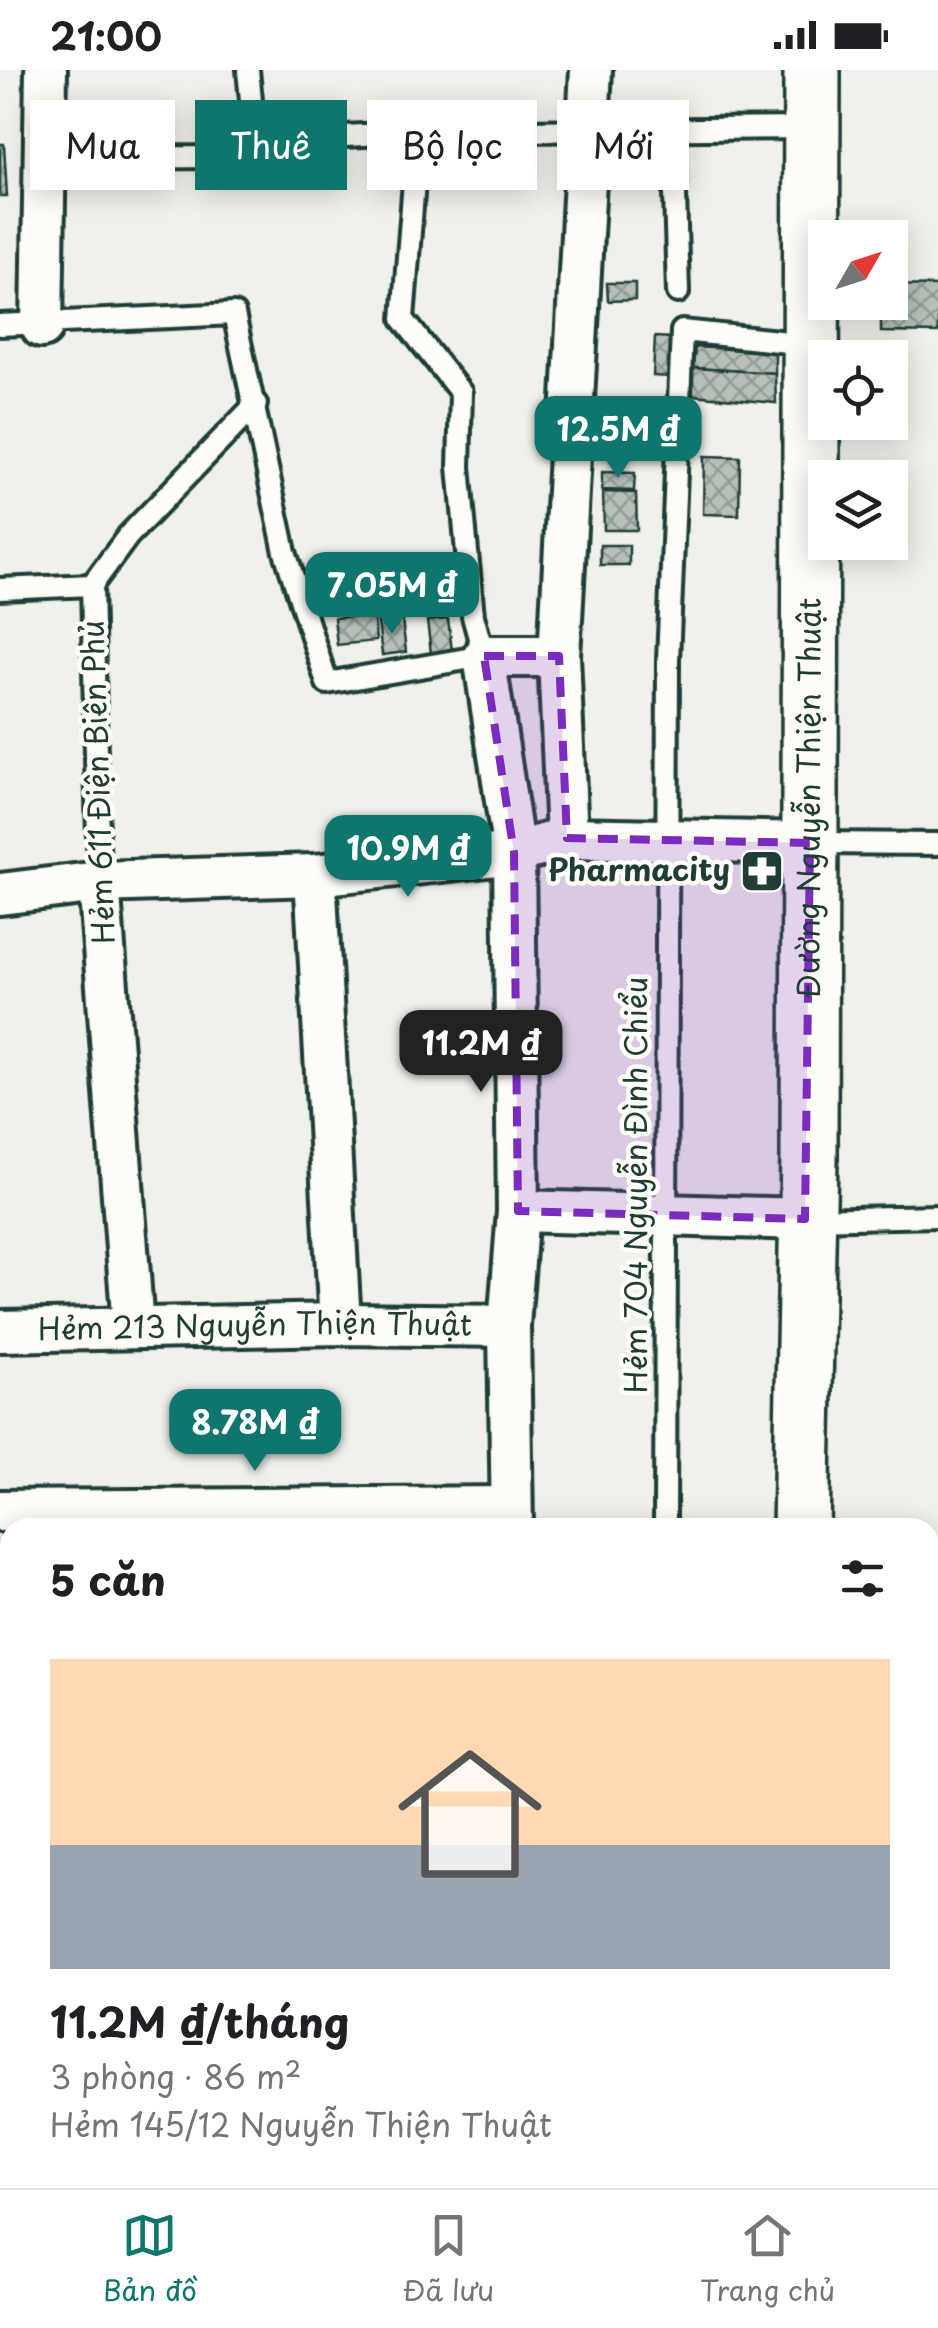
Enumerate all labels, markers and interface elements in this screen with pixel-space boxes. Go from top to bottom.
text: 21:00 [50,7,162,64]
chip: Mua [30,100,175,190]
chip: Thuê [195,100,347,190]
chip: Bộ lọc [367,100,537,190]
chip: Mới [557,100,689,190]
north arrow [808,220,908,320]
map controls [808,220,908,560]
button: locate [808,340,908,440]
pin: 12.5M ₫ [526,396,710,481]
text: 12.5M ₫ [557,404,679,452]
button: layers [808,460,908,560]
pin: 7.05M ₫ [300,552,484,637]
text: 7.05M ₫ [327,560,457,608]
street label: Đường Nguyễn Thiện Thuật [784,598,831,999]
street label: Hẻm 611 Ðiện Biên Phủ [68,619,125,945]
pin: 10.9M ₫ [316,815,500,900]
text: 10.9M ₫ [347,823,469,871]
place label: Pharmacity [548,846,730,891]
pharmacy icon: Pharmacity [739,848,785,894]
street label: Hẻm 704 Nguyễn Đình Chiểu [612,977,657,1393]
pin: 11.2M ₫ [389,1010,573,1095]
text: 11.2M ₫ [421,1018,541,1066]
street label: Hẻm 213 Nguyễn Thiện Thuật [38,1299,472,1350]
pin: 8.78M ₫ [163,1389,347,1474]
text: 8.78M ₫ [191,1397,319,1445]
text: 5 căn [50,1547,166,1610]
icon: filters [835,1551,890,1606]
icon: home [380,1724,560,1904]
text: 11.2M ₫/tháng [50,1989,349,2052]
text: 3 phòng · 86 m² [50,2052,302,2100]
text: Hẻm 145/12 Nguyễn Thiện Thuật [50,2100,552,2148]
tab: Bản đồ [103,2208,197,2311]
tab: Đã lưu [403,2208,494,2311]
tab: Trang chủ [700,2208,835,2311]

